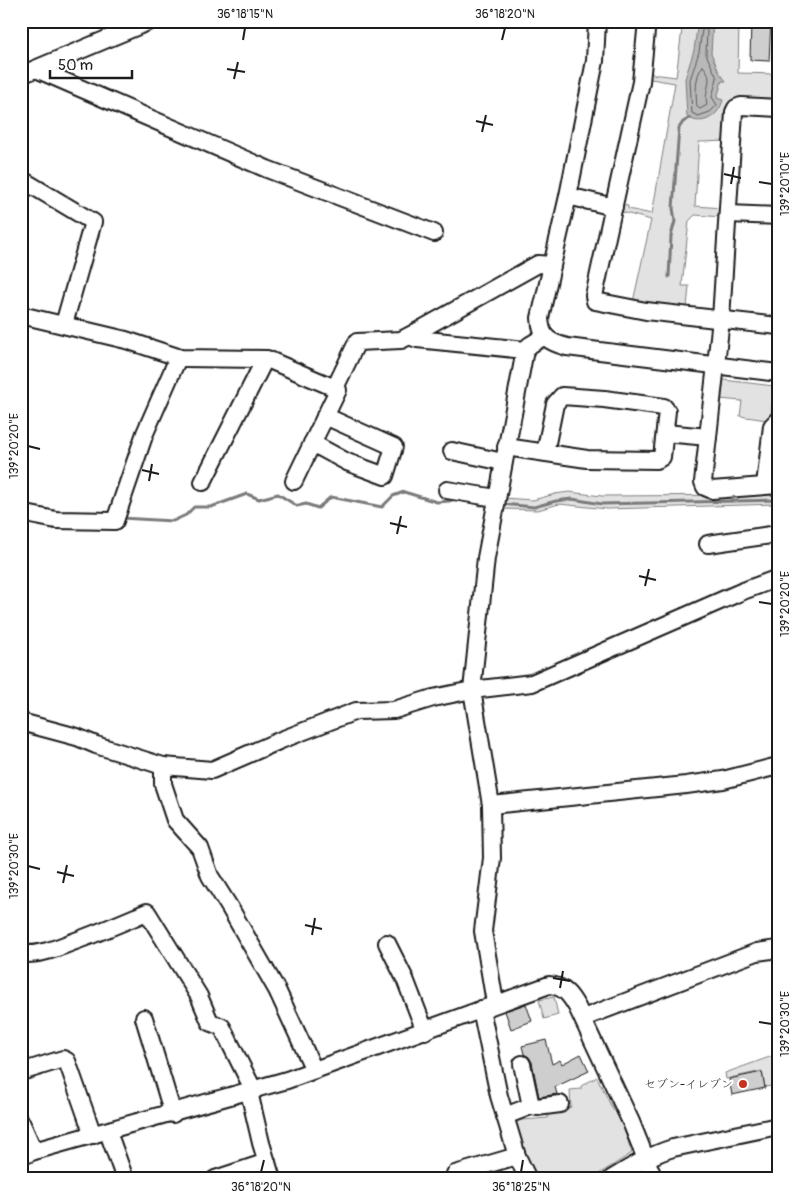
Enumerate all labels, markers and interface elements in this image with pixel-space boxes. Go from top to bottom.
text: 36°18'15"N [217,7,273,22]
text: 36°18'20"N [475,7,535,22]
scale bar [50,48,132,80]
text: 50 m [58,56,93,75]
text: 139°20'10"E [778,152,793,216]
text: 139°20'20"E [7,413,22,479]
text: 139°20'20"E [778,571,793,637]
text: 139°20'30"E [7,833,22,899]
text: 139°20'30"E [778,991,793,1057]
place label: セブン-イレブン [644,1077,733,1092]
marker: セブン-イレブン [737,1078,749,1090]
text: 36°18'20"N [231,1180,291,1195]
text: 36°18'25"N [492,1180,550,1195]

